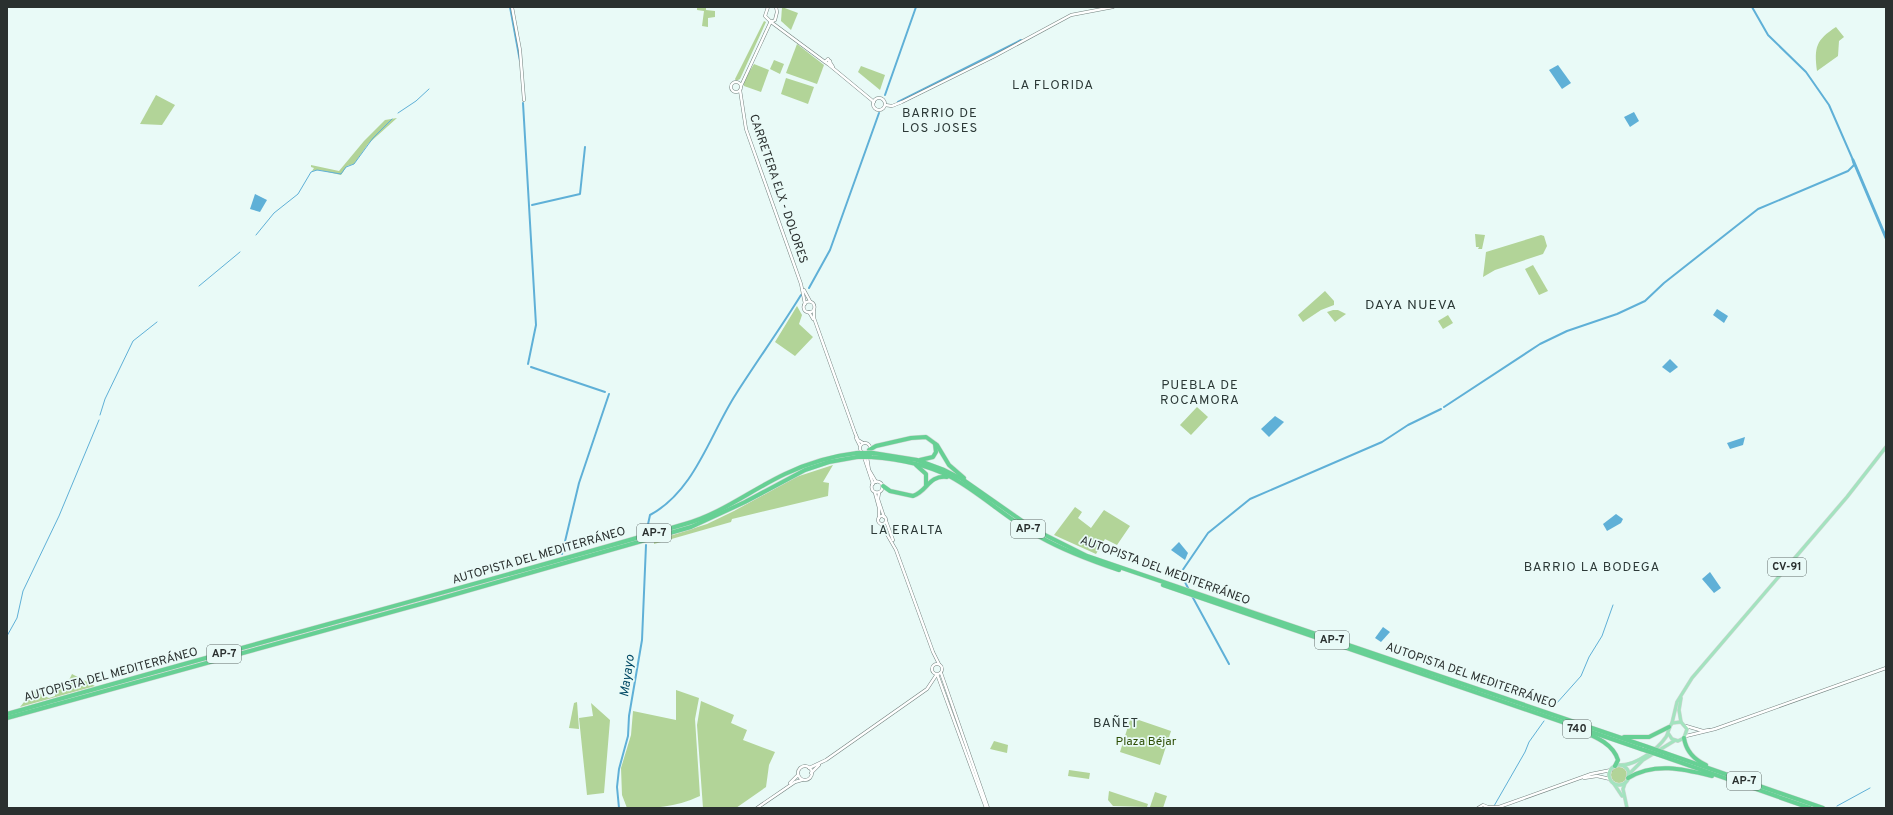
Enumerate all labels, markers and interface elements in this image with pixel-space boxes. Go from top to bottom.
district label: LA FLORIDA [1012,78,1094,94]
district label: BARRIO DE LOS JOSES [902,106,978,137]
street label: CARRETERA ELX - DOLORES [745,112,811,266]
district label: DAYA NUEVA [1365,297,1457,314]
district label: PUEBLA DE ROCAMORA [1160,378,1240,409]
road number: AP-7 [1011,520,1045,538]
district label: LA ERALTA [870,523,944,539]
street label: AUTOPISTA DEL MEDITERRÁNEO [450,524,628,588]
road number: AP-7 [637,524,671,542]
street label: AUTOPISTA DEL MEDITERRÁNEO [1078,533,1252,609]
road number: CV-91 [1768,558,1806,576]
district label: BARRIO LA BODEGA [1524,560,1660,576]
road number: AP-7 [1315,631,1349,649]
street label: AUTOPISTA DEL MEDITERRÁNEO [1383,639,1559,713]
street label: AUTOPISTA DEL MEDITERRÁNEO [22,644,200,706]
road number: AP-7 [207,645,241,663]
water label: Mayayo [617,654,639,698]
district label: BAÑET [1093,715,1139,732]
road number: 740 [1563,720,1591,738]
park label: Plaza Béjar [1116,734,1177,750]
road number: AP-7 [1727,772,1761,790]

